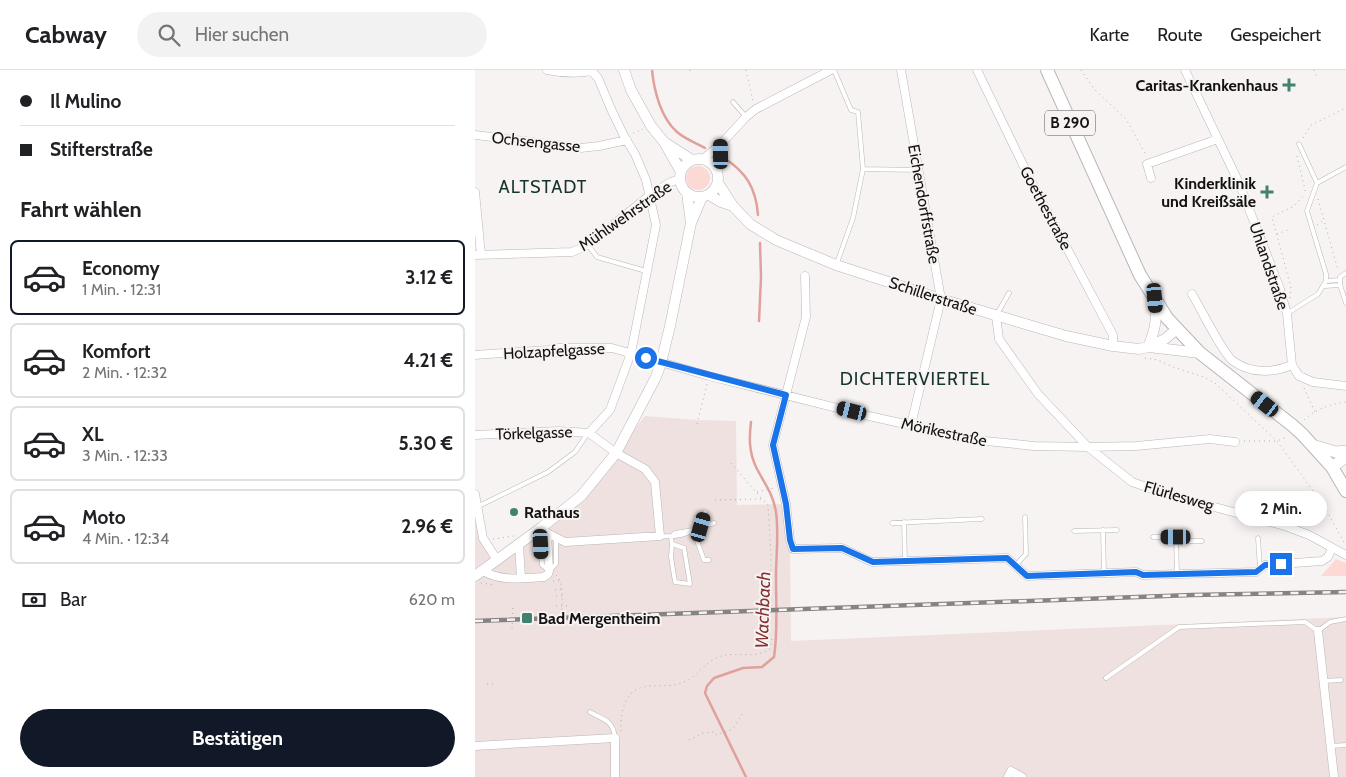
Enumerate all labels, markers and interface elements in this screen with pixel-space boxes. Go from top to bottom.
search box [137,12,487,57]
text: Cabway [25,20,107,49]
icon: search [155,21,183,49]
text: Hier suchen [195,23,289,46]
text: Karte [1090,24,1129,46]
text: Route [1157,24,1202,46]
text: Gespeichert [1230,24,1321,46]
place label: Caritas-Krankenhaus [1135,76,1278,95]
marker: Caritas-Krankenhaus [1282,78,1296,92]
text: Il Mulino [50,90,121,113]
road number: B 290 [1045,110,1095,136]
street label: Ochsengasse [491,128,581,156]
text: Stifterstraße [50,138,153,161]
car [713,139,728,169]
street label: Eichendorffstraße [904,143,944,265]
street label: Goethestraße [1016,163,1076,253]
place label: Kinderklinik und Kreißsäle [1161,174,1256,211]
district label: ALTSTADT [499,176,587,198]
street label: Mühlwehrstraße [575,177,675,255]
marker: Kinderklinik und Kreißsäle [1260,185,1274,199]
text: Fahrt wählen [20,196,142,223]
street label: Uhlandstraße [1245,220,1293,312]
icon: car [22,255,67,300]
text: Economy [82,257,160,280]
text: 3.12 € [405,266,453,289]
street label: Schillerstraße [887,273,979,319]
text: 1 Min. · 12:31 [82,280,161,299]
car [1146,282,1163,314]
icon: car [22,338,67,383]
street label: Holzapfelgasse [503,339,605,363]
text: Komfort [82,340,151,363]
route start [635,347,657,369]
text: 4.21 € [403,349,453,372]
text: 2 Min. · 12:32 [82,363,167,382]
district label: DICHTERVIERTEL [840,368,990,390]
car [1248,389,1281,419]
car [835,400,868,422]
street label: Mörikestraße [899,414,989,450]
icon: car [22,421,67,466]
street label: Törkelgasse [495,422,573,444]
text: XL [82,423,103,446]
text: 5.30 € [398,432,453,455]
text: 3 Min. · 12:33 [82,446,168,465]
street label: Flürlesweg [1142,477,1217,515]
callout: 2 Min. [1235,492,1327,526]
text: 2 Min. [1260,499,1302,518]
place label: Rathaus [524,503,580,522]
icon: car [22,504,67,549]
text: Moto [82,506,126,529]
marker: Rathaus [508,506,520,518]
car [689,511,712,543]
text: 2.96 € [401,515,453,538]
text: 4 Min. · 12:34 [82,529,169,548]
car [532,529,549,559]
car [1161,530,1191,545]
route end [1270,553,1292,575]
water label: Wachbach [751,571,775,649]
icon: cash [20,586,48,614]
text: Bar [60,588,86,611]
text: 620 m [409,590,455,609]
place label: Bad Mergentheim [538,609,661,628]
marker: Bad Mergentheim [520,611,534,625]
button: Bestätigen [20,709,455,767]

